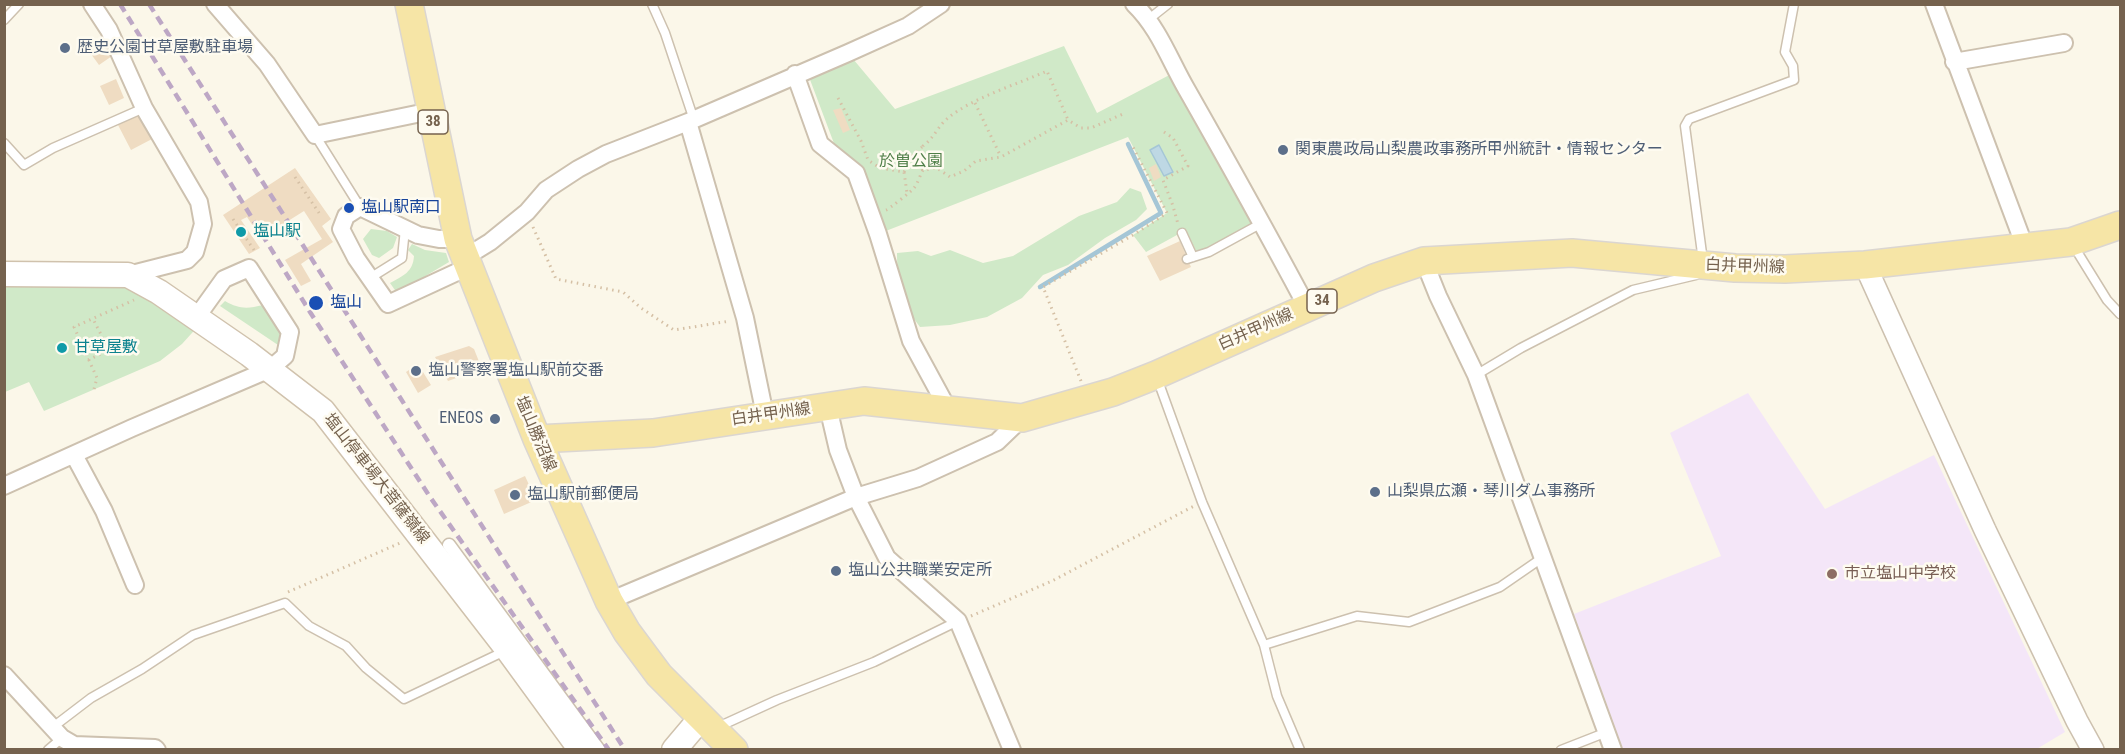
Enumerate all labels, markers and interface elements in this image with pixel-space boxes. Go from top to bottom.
place label: 歴史公園甘草屋敷駐車場 [77,38,253,58]
marker: 歴史公園甘草屋敷駐車場 [58,41,72,55]
road number: 38 [418,110,448,134]
place label: 関東農政局山梨農政事務所甲州統計・情報センター [1295,140,1663,160]
marker: 関東農政局山梨農政事務所甲州統計・情報センター [1276,143,1290,157]
park label: 於曽公園 [879,152,943,172]
place label: 塩山駅南口 [361,198,441,218]
marker: 塩山駅南口 [342,201,356,215]
place label: 塩山駅 [253,222,301,242]
marker: 塩山駅 [234,225,248,239]
street label: 白井甲州線 [1705,256,1785,278]
road number: 34 [1307,289,1337,313]
place label: 塩山 [330,293,362,313]
marker: 塩山 [307,294,325,312]
street label: 白井甲州線 [1216,305,1296,355]
place label: 甘草屋敷 [74,338,138,358]
marker: 甘草屋敷 [55,341,69,355]
place label: 塩山警察署塩山駅前交番 [428,361,604,381]
marker: 塩山警察署塩山駅前交番 [409,364,423,378]
street label: 塩山勝沼線 [511,393,559,475]
street label: 白井甲州線 [730,400,812,430]
place label: ENEOS [439,409,483,429]
street label: 塩山停車場大菩薩嶺線 [319,410,433,548]
marker: ENEOS [488,412,502,426]
place label: 山梨県広瀬・琴川ダム事務所 [1387,482,1595,502]
place label: 塩山駅前郵便局 [527,485,639,505]
marker: 山梨県広瀬・琴川ダム事務所 [1368,485,1382,499]
marker: 塩山駅前郵便局 [508,488,522,502]
place label: 塩山公共職業安定所 [848,561,992,581]
marker: 塩山公共職業安定所 [829,564,843,578]
place label: 市立塩山中学校 [1844,564,1956,584]
marker: 市立塩山中学校 [1825,567,1839,581]

